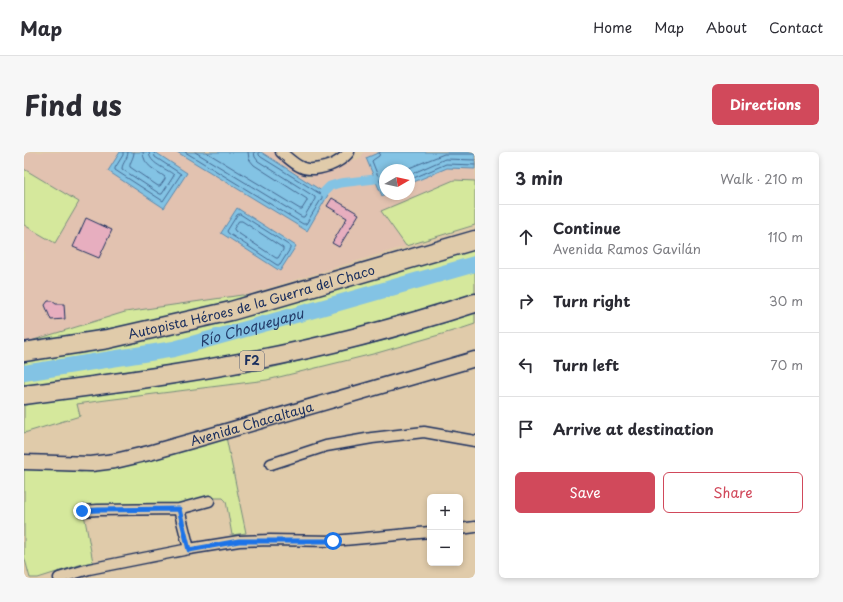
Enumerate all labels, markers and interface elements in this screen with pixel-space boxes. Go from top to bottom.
text: Map [20,14,62,42]
text: Home [593,17,632,38]
text: Map [654,17,684,38]
text: About [706,17,747,38]
text: Contact [769,17,823,38]
text: Find us [24,83,122,126]
button: Directions [712,84,819,125]
north arrow [379,164,415,200]
text: 3 min [515,165,563,191]
text: Walk · 210 m [720,169,803,188]
text: Continue [553,216,621,239]
icon: ahead [515,226,537,248]
text: 110 m [768,227,803,246]
text: Avenida Ramos Gavilán [553,239,701,258]
street label: Autopista Héroes de la Guerra del Chaco [126,260,377,343]
text: Turn right [553,289,630,312]
icon: right [515,290,537,312]
text: 30 m [769,291,803,310]
water label: Río Choqueyapu [196,302,306,352]
road number: F2 [240,351,264,371]
text: Turn left [553,353,619,376]
icon: left [515,354,537,376]
text: 70 m [770,355,803,374]
street label: Avenida Chacaltaya [188,396,316,450]
text: Arrive at destination [553,417,714,440]
icon: arrive [515,418,537,440]
button: Save [515,472,655,513]
button: Share [663,472,803,513]
map controls [427,494,463,566]
button: + [427,494,463,530]
route end [73,502,91,520]
button: − [427,530,463,566]
route start [324,532,342,550]

